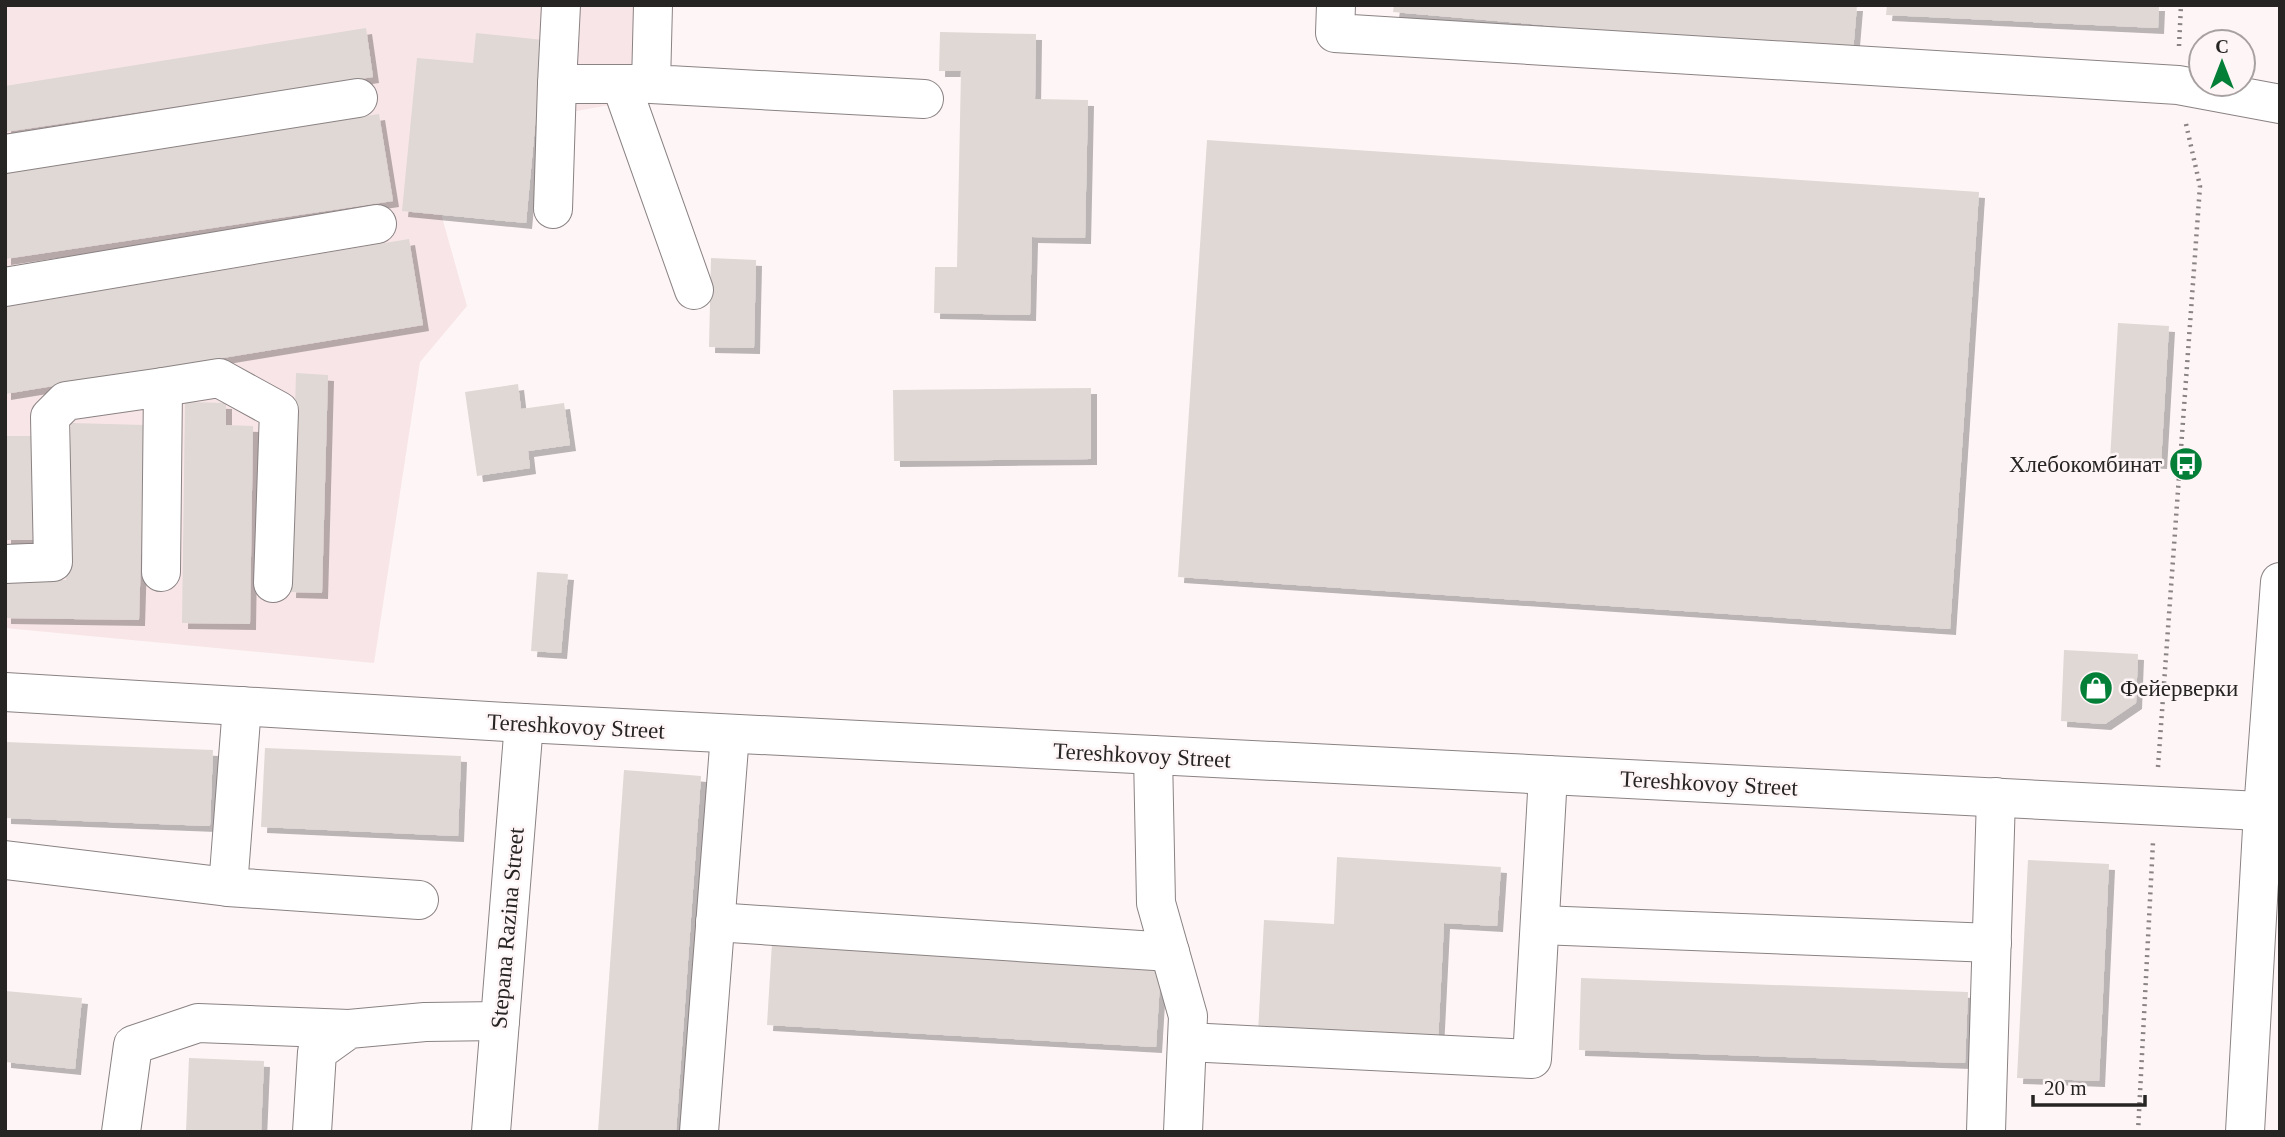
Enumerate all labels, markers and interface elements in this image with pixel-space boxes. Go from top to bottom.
north arrow [2187,28,2257,98]
text: С [2215,36,2229,57]
bus stop icon: Хлебокомбинат [2167,445,2205,483]
place label: Хлебокомбинат [2009,452,2162,477]
shop icon: Фейерверки [2077,669,2115,707]
place label: Фейерверки [2120,676,2238,701]
street label: Tereshkovoy Street [487,709,666,744]
street label: Tereshkovoy Street [1053,738,1232,773]
street label: Tereshkovoy Street [1620,766,1799,801]
street label: Stepana Razina Street [486,826,529,1030]
scale bar [2033,1064,2145,1108]
text: 20 m [2044,1076,2087,1100]

